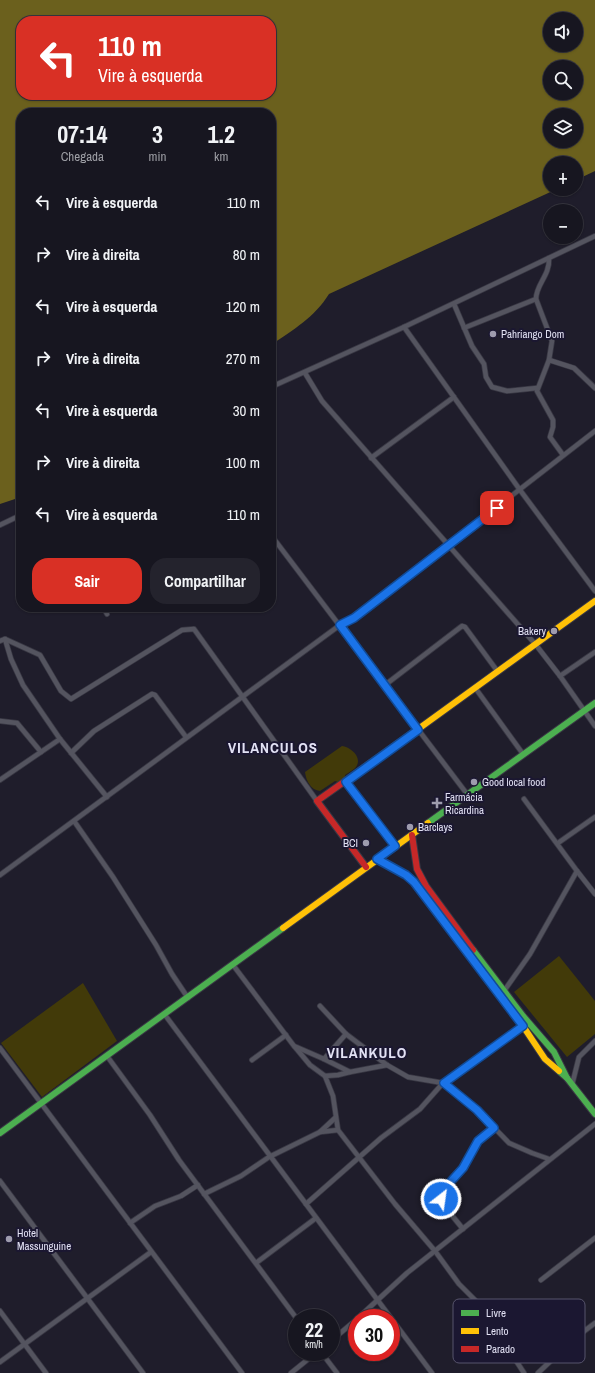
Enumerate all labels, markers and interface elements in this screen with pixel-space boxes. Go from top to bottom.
map controls [543,12,583,244]
button: sound [543,12,583,52]
text: 110 m [98,27,162,65]
icon: left [32,32,84,84]
button: search [543,60,583,100]
text: Vire à esquerda [98,63,203,88]
button: layers [543,108,583,148]
text: 07:14 [57,118,107,150]
text: 3 [152,118,163,150]
text: 1.2 [207,118,235,150]
text: Chegada [61,148,104,165]
text: min [149,148,166,165]
text: km [214,148,228,165]
button: + [543,156,583,196]
icon: left [32,191,54,213]
text: Vire à esquerda [66,192,157,213]
text: 110 m [227,192,260,213]
button: − [543,204,583,244]
icon: right [32,243,54,265]
text: Vire à direita [66,244,140,265]
text: 80 m [233,244,260,265]
icon: left [32,295,54,317]
text: Vire à esquerda [66,296,157,317]
text: 120 m [226,296,260,317]
place label: Pahriango Dom [501,327,564,341]
marker: Pahriango Dom [488,329,498,339]
icon: right [32,347,54,369]
text: Vire à direita [66,348,140,369]
text: 270 m [226,348,260,369]
icon: left [32,399,54,421]
text: Vire à esquerda [66,400,157,421]
text: 30 m [233,400,260,421]
icon: right [32,451,54,473]
text: Vire à direita [66,452,140,473]
text: 100 m [226,452,260,473]
pin [480,491,514,525]
icon: arrive [486,497,508,519]
icon: left [32,503,54,525]
text: Vire à esquerda [66,504,157,525]
text: 110 m [227,504,260,525]
button: Sair [32,558,142,604]
button: Compartilhar [150,558,260,604]
place label: Bakery [518,624,546,638]
marker: Bakery [549,626,559,636]
district label: VILANCULOS [228,737,318,758]
place label: Good local food [482,775,545,789]
marker: Good local food [469,777,479,787]
place label: Farmácia Ricardina [445,790,484,817]
marker: Farmácia Ricardina [432,798,442,808]
place label: Barclays [418,820,453,834]
marker: Barclays [405,822,415,832]
place label: BCI [343,836,358,850]
marker: BCI [361,838,371,848]
district label: VILANKULO [327,1042,407,1063]
position arrow [420,1178,462,1220]
place label: Hotel Massunguine [17,1226,71,1253]
marker: Hotel Massunguine [4,1234,14,1244]
legend [453,1299,585,1363]
text: Livre [486,1306,506,1320]
speed limit sign: 30 [348,1309,400,1361]
text: 22 [305,1316,323,1343]
text: Lento [486,1324,509,1338]
text: km/h [305,1338,323,1351]
text: Parado [486,1342,515,1356]

